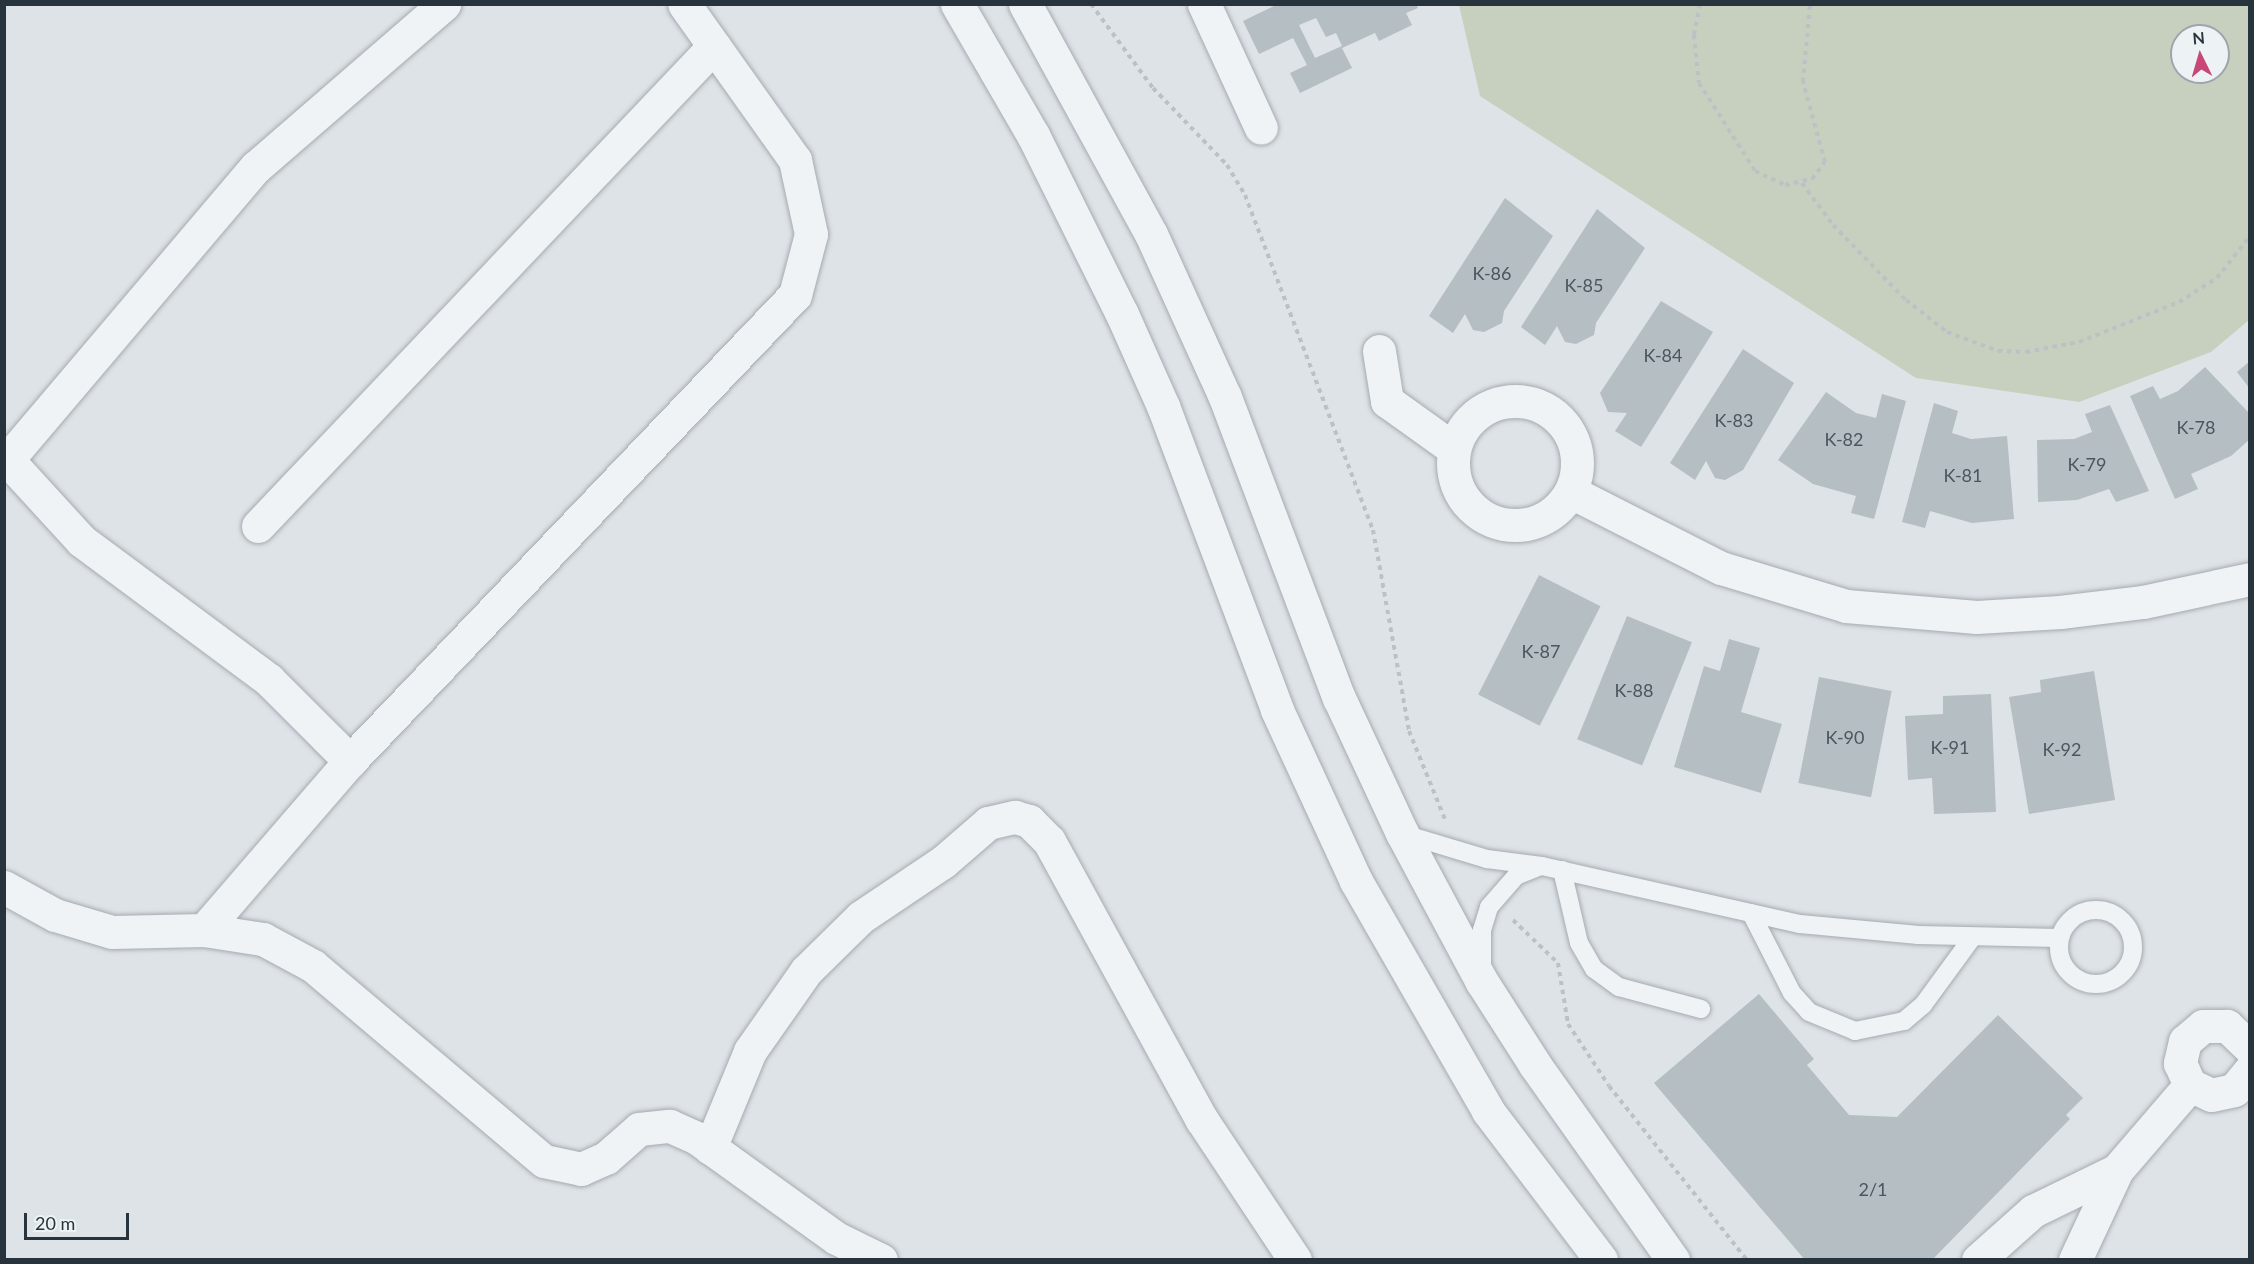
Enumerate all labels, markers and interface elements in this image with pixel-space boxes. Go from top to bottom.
north arrow [2170,24,2230,84]
text: N [2192,28,2206,48]
house number: K-86 [1473,262,1511,284]
house number: K-85 [1565,274,1603,296]
house number: K-84 [1644,344,1682,366]
house number: K-83 [1715,409,1753,431]
house number: K-78 [2177,416,2215,438]
house number: K-82 [1825,428,1863,450]
house number: K-79 [2068,453,2106,475]
house number: K-81 [1944,464,1982,486]
house number: K-87 [1522,640,1560,662]
house number: K-88 [1615,679,1653,701]
house number: K-90 [1826,726,1864,748]
house number: K-91 [1931,736,1969,758]
house number: K-92 [2043,738,2081,760]
house number: 2/1 [1858,1178,1888,1200]
scale bar [27,1201,132,1239]
text: 20 m [35,1212,75,1234]

